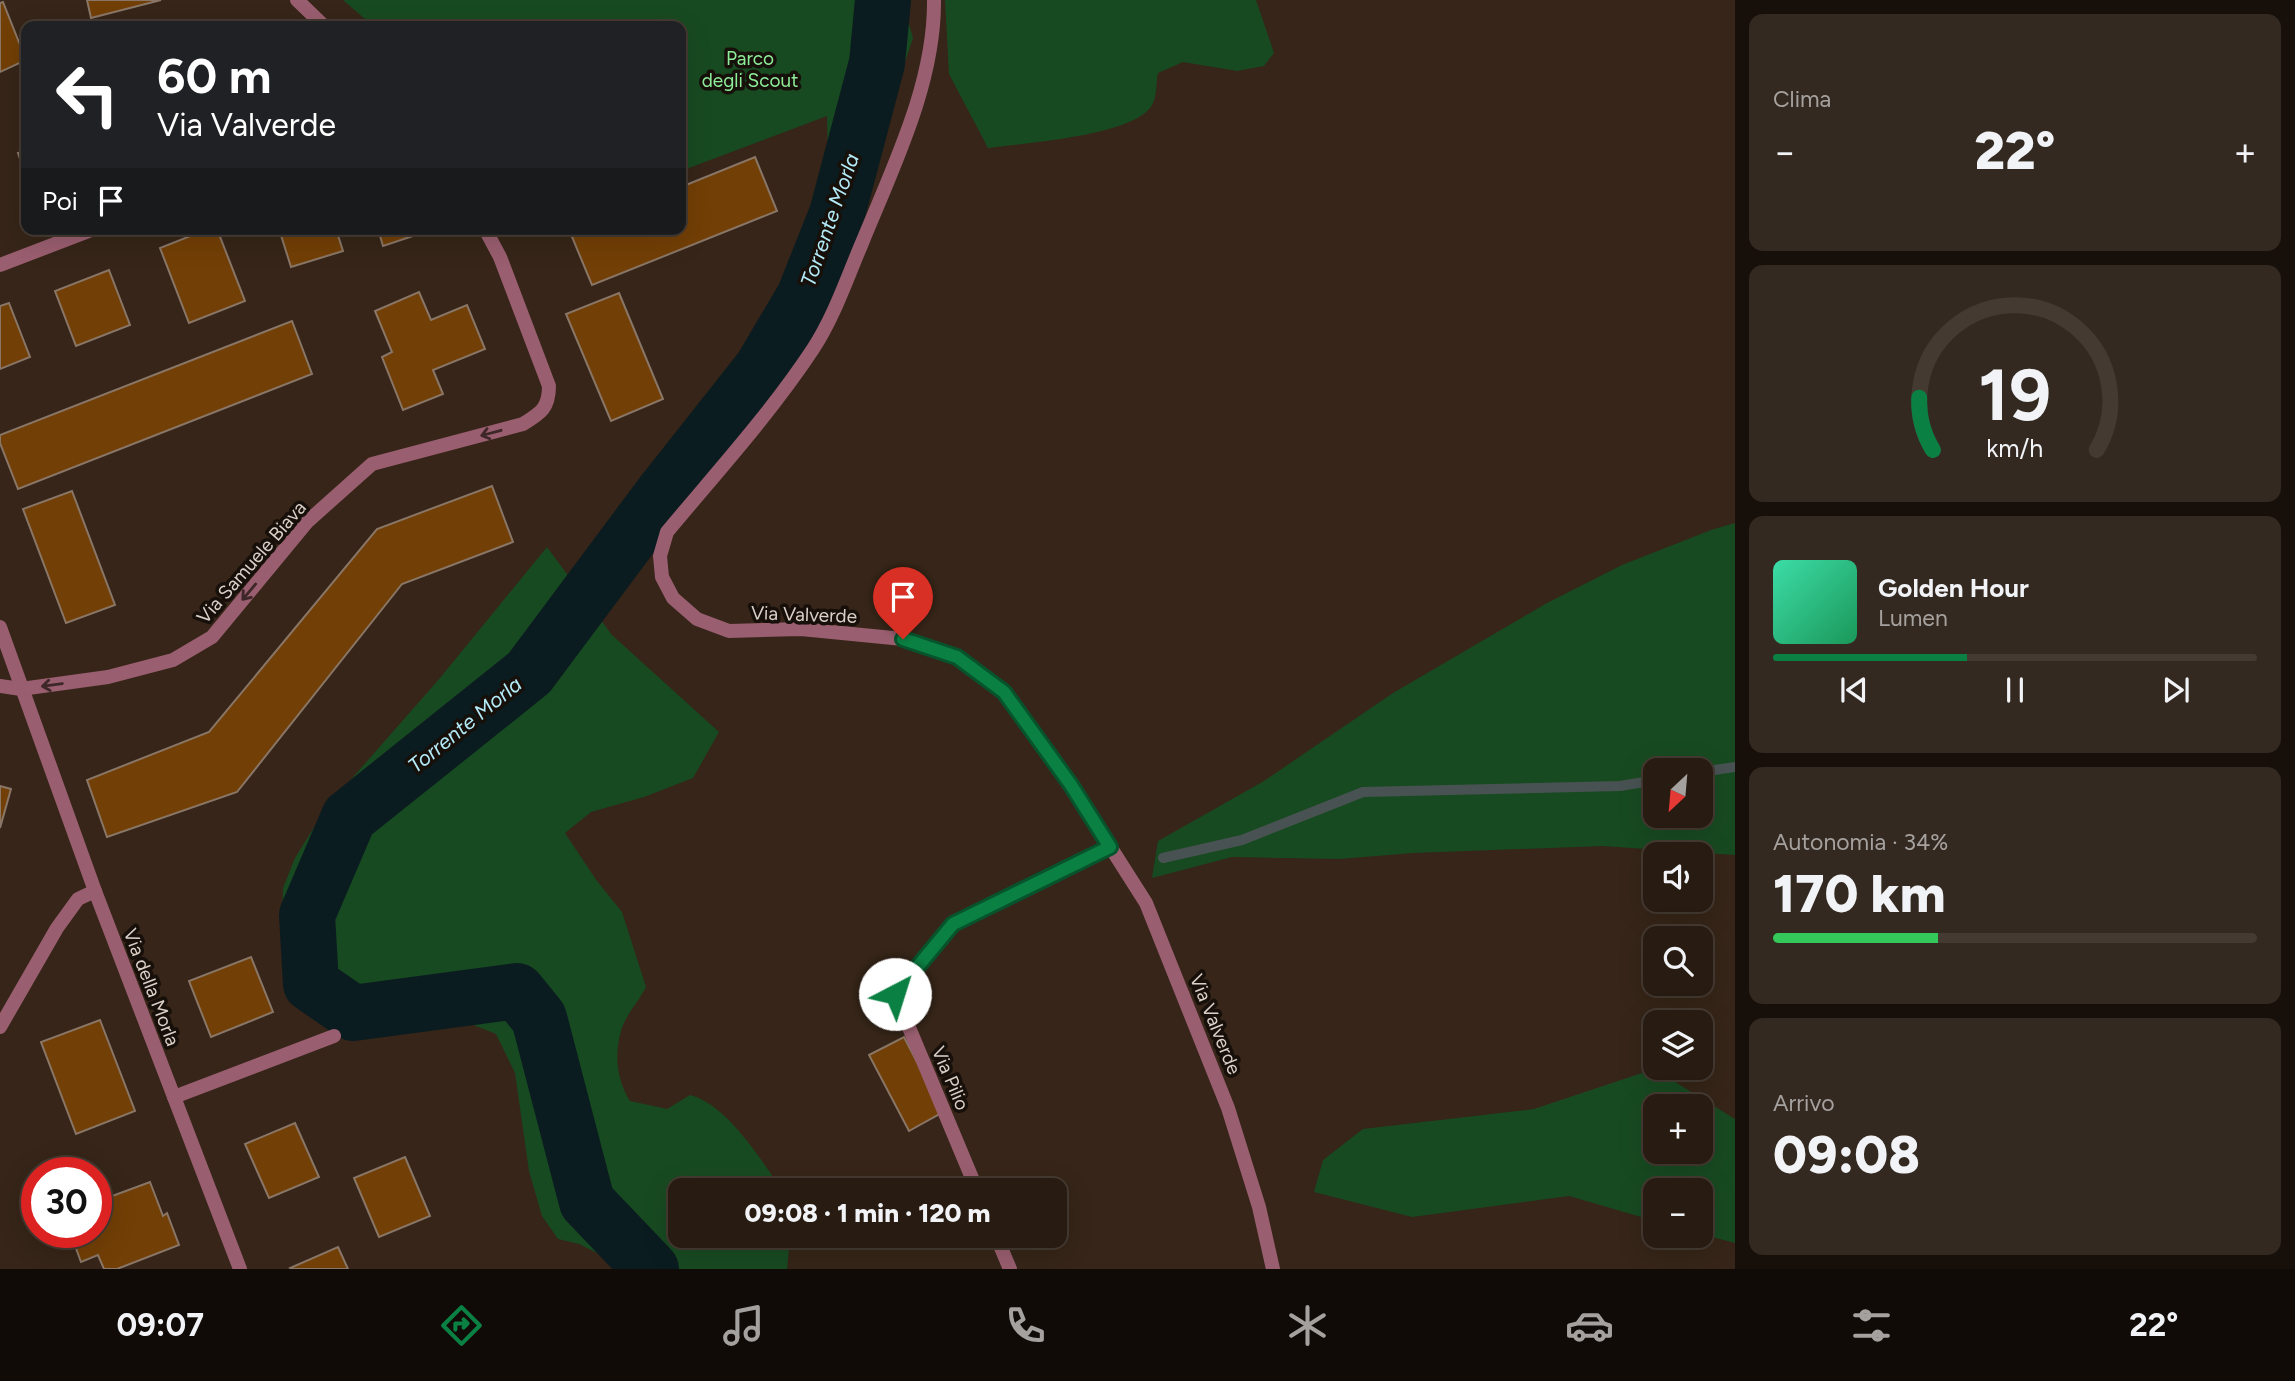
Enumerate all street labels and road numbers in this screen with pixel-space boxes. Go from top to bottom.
street label: Via Samuele Biava [192,496,311,628]
street label: Via Valverde [751,601,857,628]
street label: Via della Morla [119,925,184,1049]
street label: Via Valverde [1185,971,1246,1078]
street label: Via Pilio [927,1043,974,1114]

